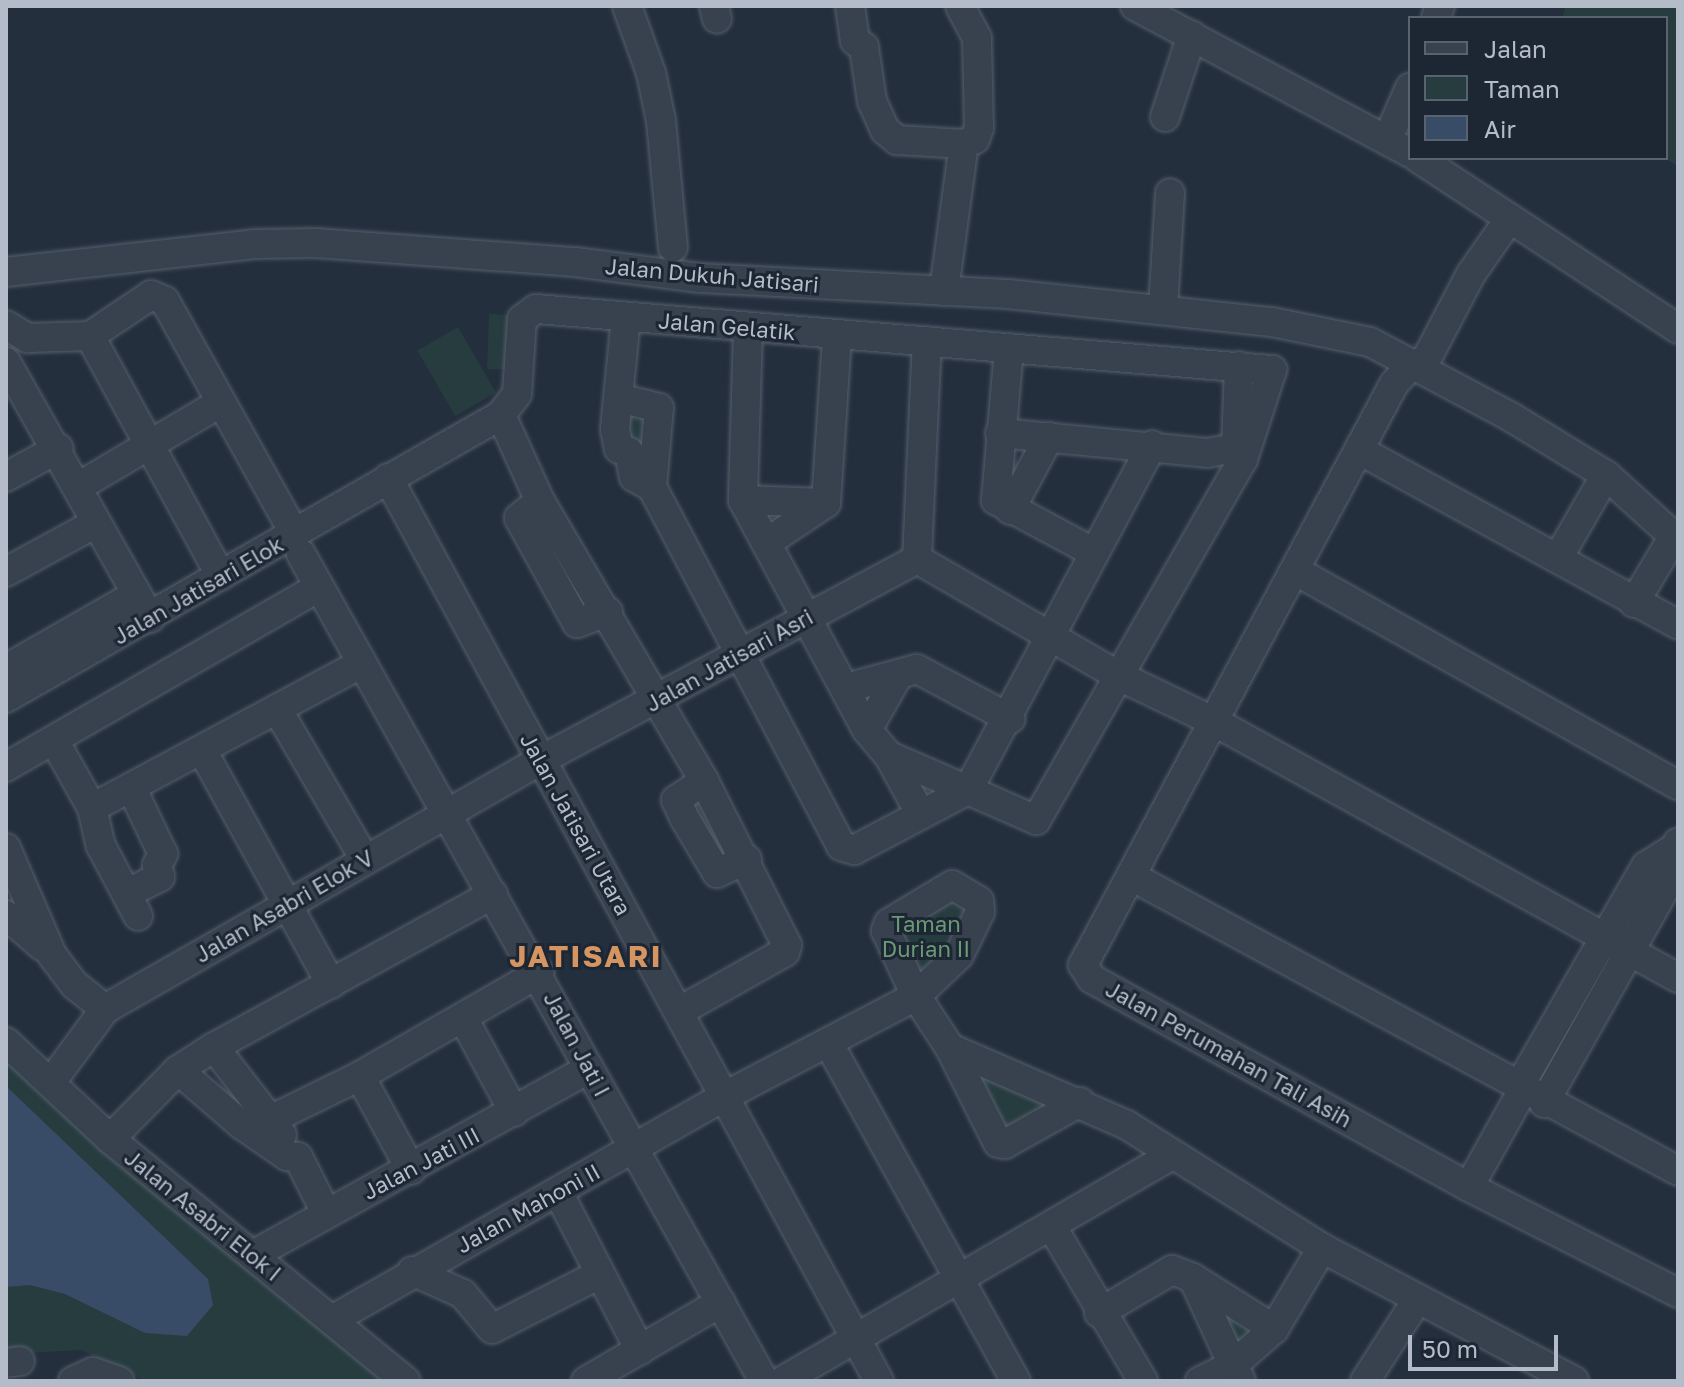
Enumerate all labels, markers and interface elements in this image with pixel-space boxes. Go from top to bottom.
legend [1408,16,1668,160]
text: Jalan [1484,34,1547,63]
text: Taman [1484,74,1560,103]
text: Air [1484,114,1516,143]
street label: Jalan Dukuh Jatisari [604,253,820,297]
street label: Jalan Gelatik [657,307,797,345]
street label: Jalan Jatisari Elok [108,531,288,649]
street label: Jalan Jatisari Asri [641,603,817,717]
street label: Jalan Jatisari Utara [515,728,637,920]
street label: Jalan Asabri Elok V [190,844,378,968]
park label: Taman Durian II [882,910,970,962]
district label: JATISARI [509,938,663,974]
street label: Jalan Perumahan Tali Asih [1101,975,1357,1133]
street label: Jalan Jati I [538,987,616,1101]
street label: Jalan Jati III [358,1121,484,1205]
street label: Jalan Asabri Elok I [119,1144,287,1286]
street label: Jalan Mahoni II [452,1158,604,1258]
scale bar [1412,1319,1562,1369]
text: 50 m [1422,1334,1478,1363]

